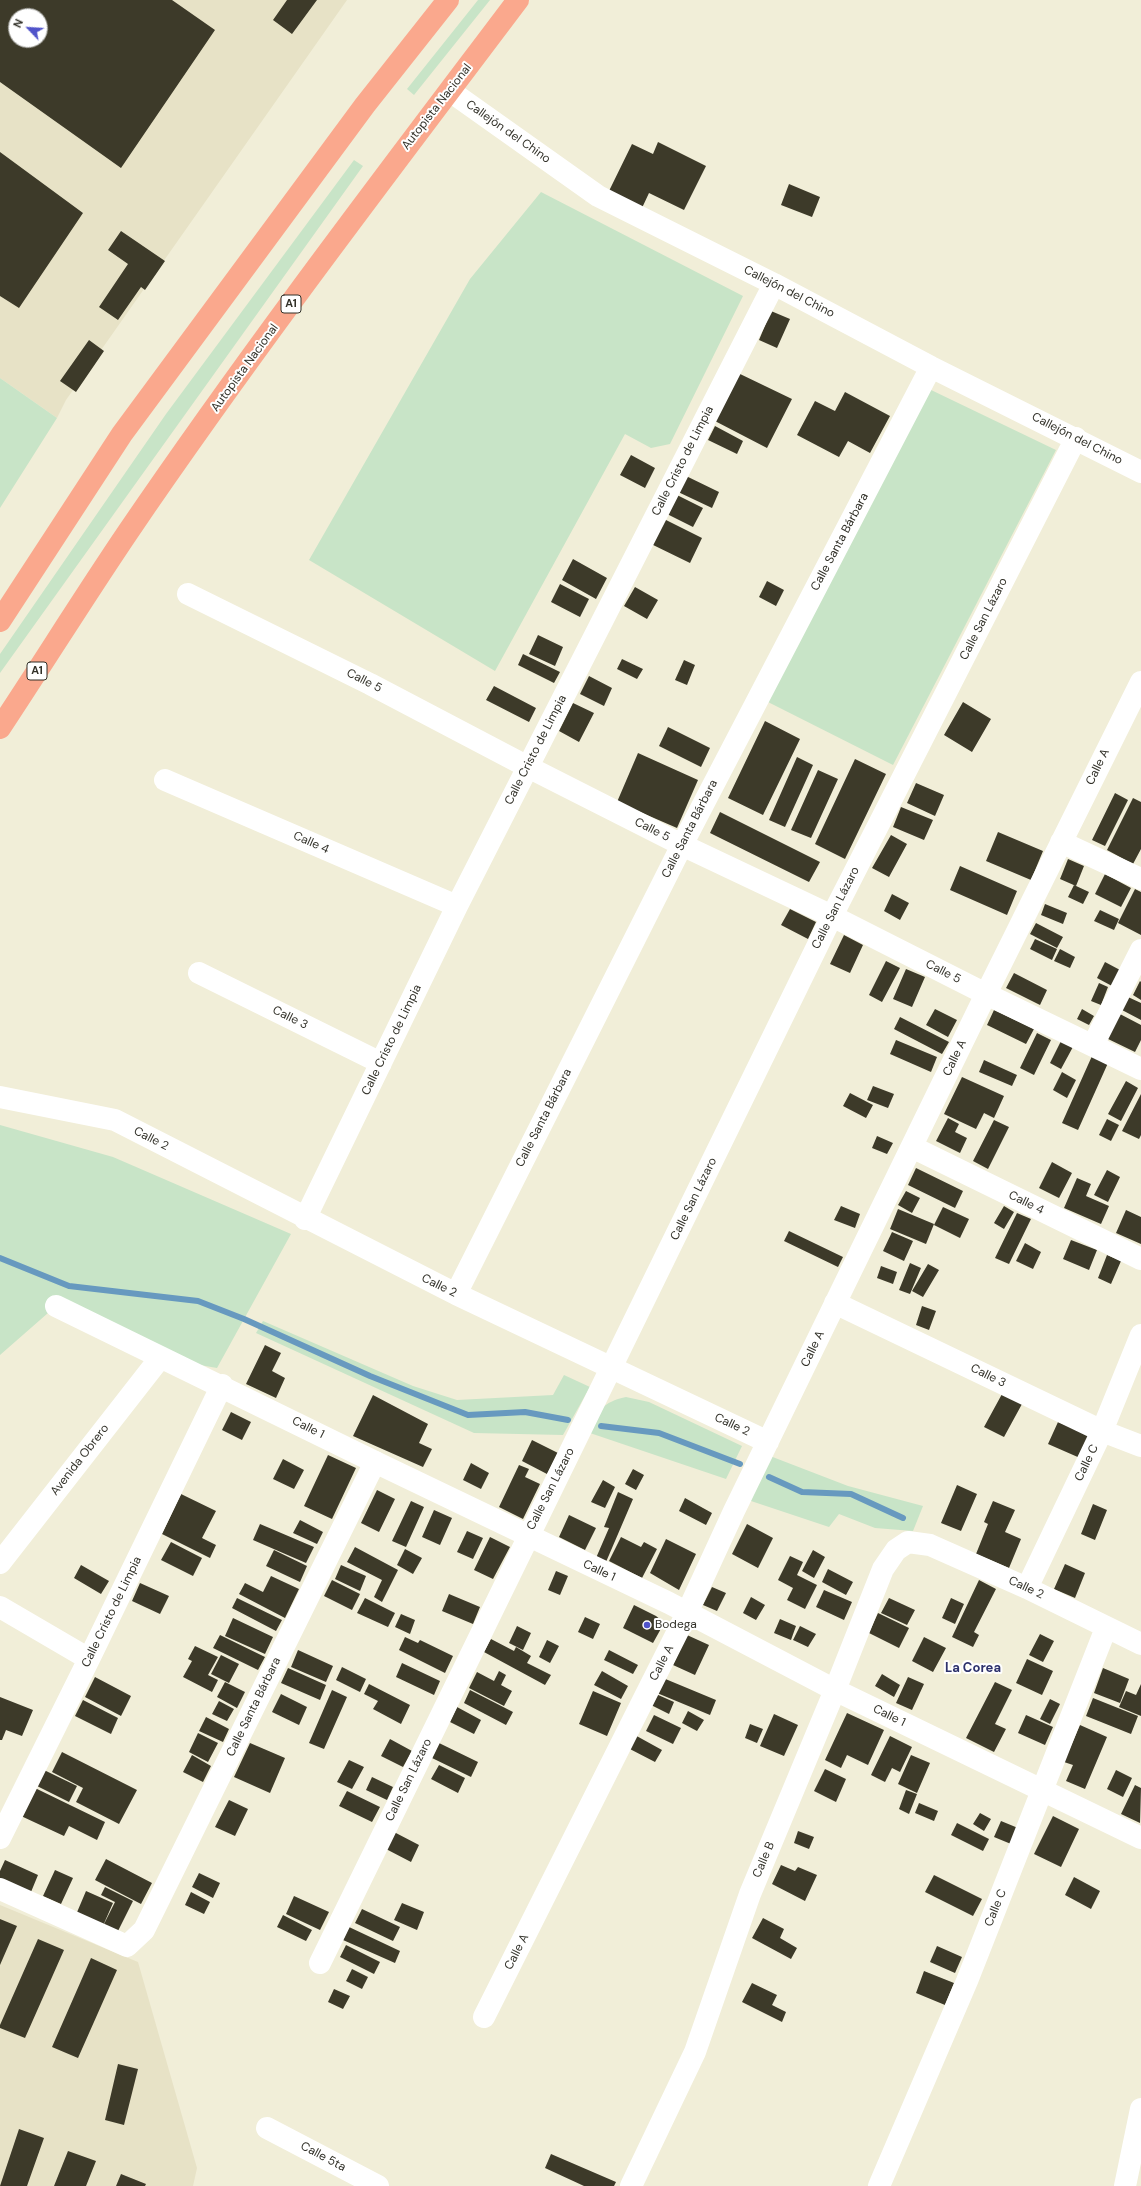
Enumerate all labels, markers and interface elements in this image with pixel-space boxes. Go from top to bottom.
north arrow [8,8,48,48]
text: N [10,17,26,30]
street label: Autopista Nacional [399,61,475,153]
street label: Callejón del Chino [463,97,553,167]
street label: Callejón del Chino [741,263,837,321]
road number: A1 [281,295,301,313]
street label: Autopista Nacional [208,321,282,415]
street label: Calle Cristo de Limpia [649,404,717,518]
street label: Callejón del Chino [1029,410,1125,468]
street label: Calle Santa Bárbara [808,491,872,593]
street label: Calle San Lázaro [957,576,1011,662]
road number: A1 [27,662,47,680]
street label: Calle 5 [344,666,384,696]
street label: Calle Cristo de Limpia [502,693,570,807]
street label: Calle A [1083,747,1113,787]
street label: Calle Santa Bárbara [659,777,721,881]
street label: Calle 5 [632,815,672,845]
street label: Calle 4 [291,829,331,857]
street label: Calle San Lázaro [809,865,863,951]
street label: Calle 5 [923,957,963,987]
street label: Calle Cristo de Limpia [359,982,425,1098]
street label: Calle 3 [270,1003,310,1033]
street label: Calle A [940,1038,970,1078]
street label: Calle Santa Bárbara [513,1066,575,1170]
street label: Calle 2 [131,1124,171,1154]
street label: Calle San Lázaro [668,1155,720,1243]
street label: Calle 4 [1006,1188,1046,1218]
street label: Calle 2 [419,1271,459,1301]
street label: Calle A [798,1329,828,1369]
street label: Calle 3 [968,1361,1008,1391]
street label: Calle 2 [712,1411,752,1439]
street label: Calle 1 [289,1414,327,1442]
street label: Avenida Obrero [48,1422,112,1498]
street label: Calle C [1072,1442,1102,1484]
street label: Calle San Lázaro [524,1446,578,1532]
street label: Calle Cristo de Limpia [79,1554,145,1670]
street label: Calle 1 [580,1557,618,1585]
street label: Calle 2 [1006,1574,1046,1602]
place label: Bodega [655,1618,697,1632]
marker: Bodega [642,1620,652,1630]
street label: Calle A [647,1643,677,1683]
street label: Calle Santa Bárbara [224,1655,284,1759]
district label: La Corea [945,1661,1001,1677]
street label: Calle 1 [870,1702,908,1730]
street label: Calle San Lázaro [383,1736,435,1824]
street label: Calle B [750,1840,778,1880]
street label: Calle C [982,1887,1010,1929]
street label: Calle A [502,1932,532,1972]
street label: Calle 5ta [298,2139,348,2175]

